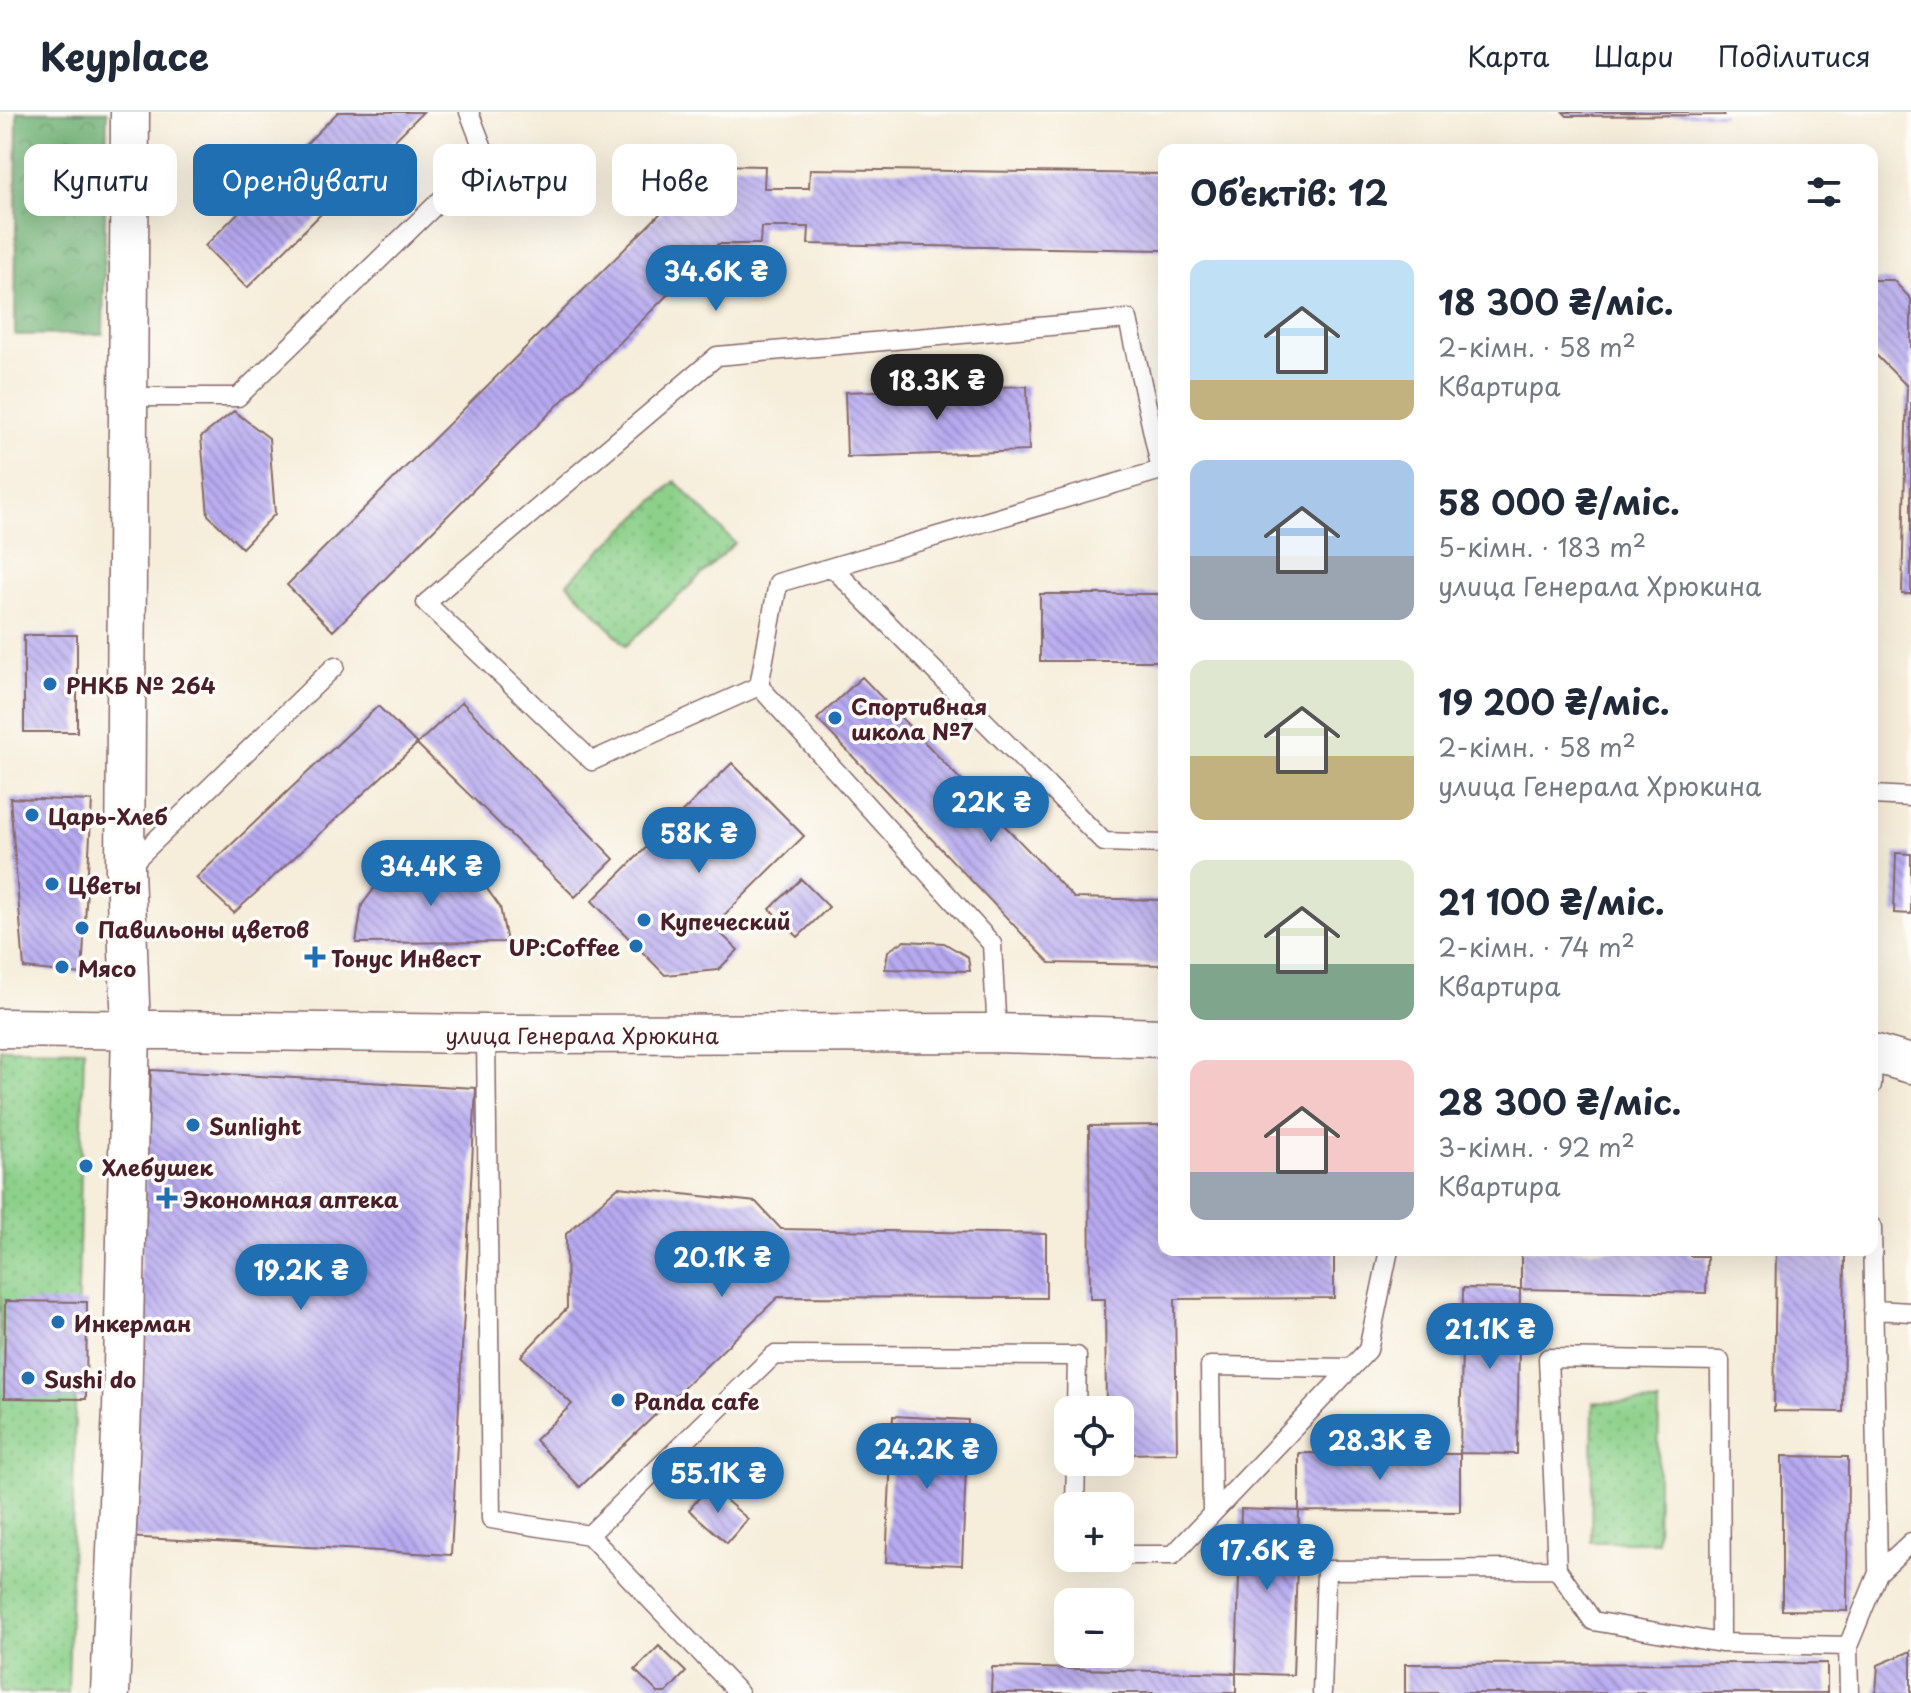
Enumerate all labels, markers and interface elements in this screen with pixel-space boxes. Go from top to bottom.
text: Keyplace [40,27,209,84]
text: Карта [1467,34,1549,77]
text: Шари [1593,34,1674,77]
text: Поділитися [1718,34,1871,77]
chip: Купити [24,144,177,216]
chip: Орендувати [193,144,417,216]
chip: Фільтри [433,144,596,216]
chip: Нове [612,144,737,216]
text: Об’єктів: 12 [1190,166,1388,218]
icon: filters [1802,170,1846,214]
pin: 34.6K ₴ [642,245,790,313]
text: 34.6K ₴ [664,251,768,290]
text: 18 300 ₴/міс. [1438,275,1674,327]
icon: home [1254,292,1350,388]
text: 2-кімн. · 58 m² [1438,327,1636,366]
pin: 18.3K ₴ [863,354,1011,422]
text: 18.3K ₴ [889,360,985,399]
text: Квартира [1438,366,1561,405]
text: 58 000 ₴/міс. [1438,475,1680,527]
icon: home [1254,492,1350,588]
text: 5-кімн. · 183 m² [1438,527,1646,566]
text: улица Генерала Хрюкина [1438,566,1761,605]
place label: РНКБ № 264 [66,668,215,701]
marker: РНКБ № 264 [41,675,59,693]
text: 19 200 ₴/міс. [1438,675,1670,727]
place label: Спортивная школа №7 [851,689,987,747]
icon: home [1254,692,1350,788]
marker: Спортивная школа №7 [826,709,844,727]
text: 2-кімн. · 58 m² [1438,727,1636,766]
text: улица Генерала Хрюкина [1438,766,1761,805]
pin: 22K ₴ [935,776,1047,844]
text: 22K ₴ [951,782,1031,821]
place label: Царь-Хлеб [48,799,168,832]
marker: Царь-Хлеб [23,806,41,824]
pin: 58K ₴ [643,807,755,875]
text: 58K ₴ [660,813,738,852]
pin: 34.4K ₴ [357,840,505,908]
text: 34.4K ₴ [379,846,483,885]
place label: Цветы [68,868,141,901]
marker: Цветы [43,875,61,893]
text: 21 100 ₴/міс. [1438,875,1665,927]
icon: home [1254,892,1350,988]
place label: Купеческий [660,904,791,937]
marker: Купеческий [635,911,653,929]
place label: Павильоны цветов [98,912,309,945]
marker: Павильоны цветов [73,919,91,937]
text: 2-кімн. · 74 m² [1438,927,1635,966]
place label: UP:Coffee [508,930,621,963]
marker: UP:Coffee [627,937,645,955]
place label: Тонус Инвест [331,941,481,974]
marker: Тонус Инвест [306,948,324,966]
place label: Мясо [78,951,136,984]
marker: Мясо [53,958,71,976]
text: Квартира [1438,966,1561,1005]
street label: улица Генерала Хрюкина [445,1018,719,1051]
text: 28 300 ₴/міс. [1438,1075,1681,1127]
icon: home [1254,1092,1350,1188]
place label: Sunlight [209,1109,302,1142]
marker: Sunlight [184,1116,202,1134]
text: 3-кімн. · 92 m² [1438,1127,1635,1166]
place label: Хлебушек [102,1150,214,1183]
marker: Хлебушек [77,1157,95,1175]
text: Квартира [1438,1166,1561,1205]
place label: Экономная аптека [183,1182,399,1215]
marker: Экономная аптека [158,1189,176,1207]
pin: 20.1K ₴ [648,1231,796,1299]
text: 20.1K ₴ [673,1237,771,1276]
pin: 19.2K ₴ [227,1244,375,1312]
text: 19.2K ₴ [253,1250,349,1289]
pin: 21.1K ₴ [1416,1303,1564,1371]
place label: Инкерман [74,1306,191,1339]
text: 21.1K ₴ [1444,1309,1536,1348]
marker: Инкерман [49,1313,67,1331]
place label: Sushi do [44,1362,136,1395]
marker: Sushi do [19,1369,37,1387]
place label: Panda cafe [634,1384,759,1417]
marker: Panda cafe [609,1391,627,1409]
map controls [1054,1396,1134,1668]
button: locate [1054,1396,1134,1476]
pin: 28.3K ₴ [1306,1414,1454,1482]
text: 28.3K ₴ [1328,1420,1432,1459]
pin: 24.2K ₴ [853,1423,1001,1491]
text: 24.2K ₴ [874,1429,980,1468]
pin: 55.1K ₴ [644,1447,792,1515]
text: 55.1K ₴ [670,1453,766,1492]
button: + [1054,1492,1134,1572]
pin: 17.6K ₴ [1193,1524,1341,1592]
text: 17.6K ₴ [1219,1530,1315,1569]
button: − [1054,1588,1134,1668]

